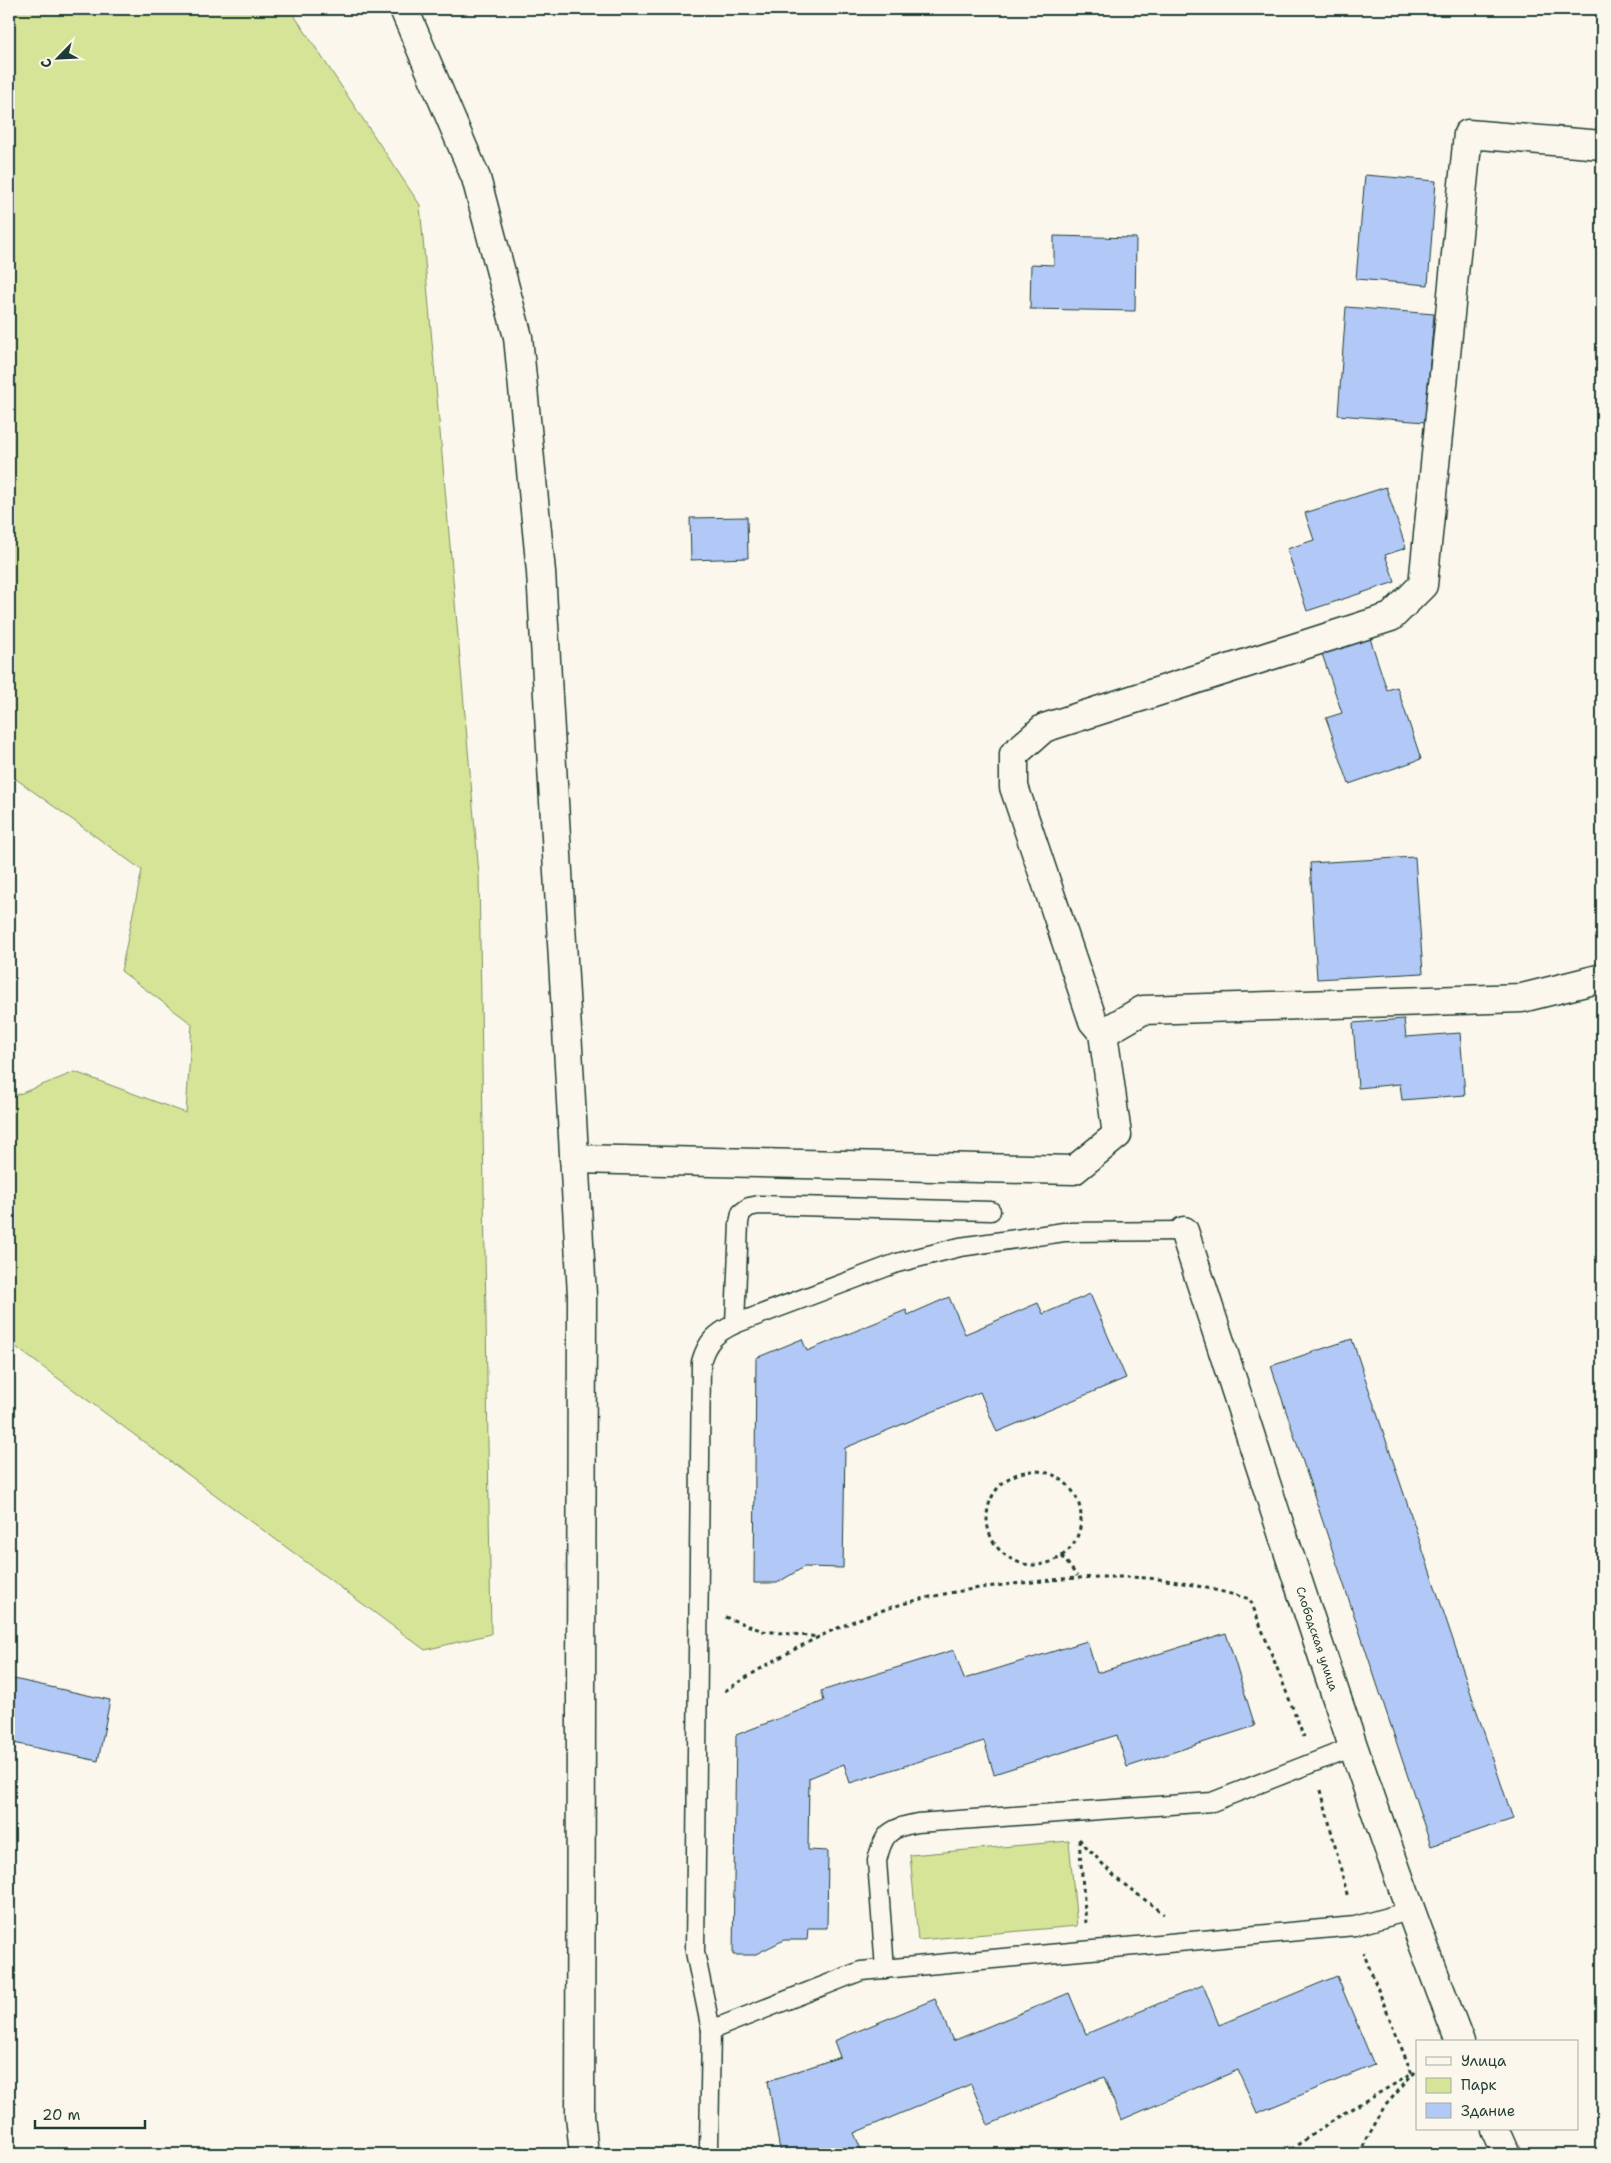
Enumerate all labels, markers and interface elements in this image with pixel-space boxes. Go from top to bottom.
north arrow [32,32,82,82]
text: С [36,56,56,71]
street label: Слободская улица [1292,1585,1342,1694]
legend [1416,2040,1578,2130]
text: Улица [1461,2051,1507,2071]
text: Парк [1461,2075,1497,2095]
scale bar [35,2098,145,2130]
text: Здание [1461,2101,1515,2121]
text: 20 m [42,2105,81,2125]

